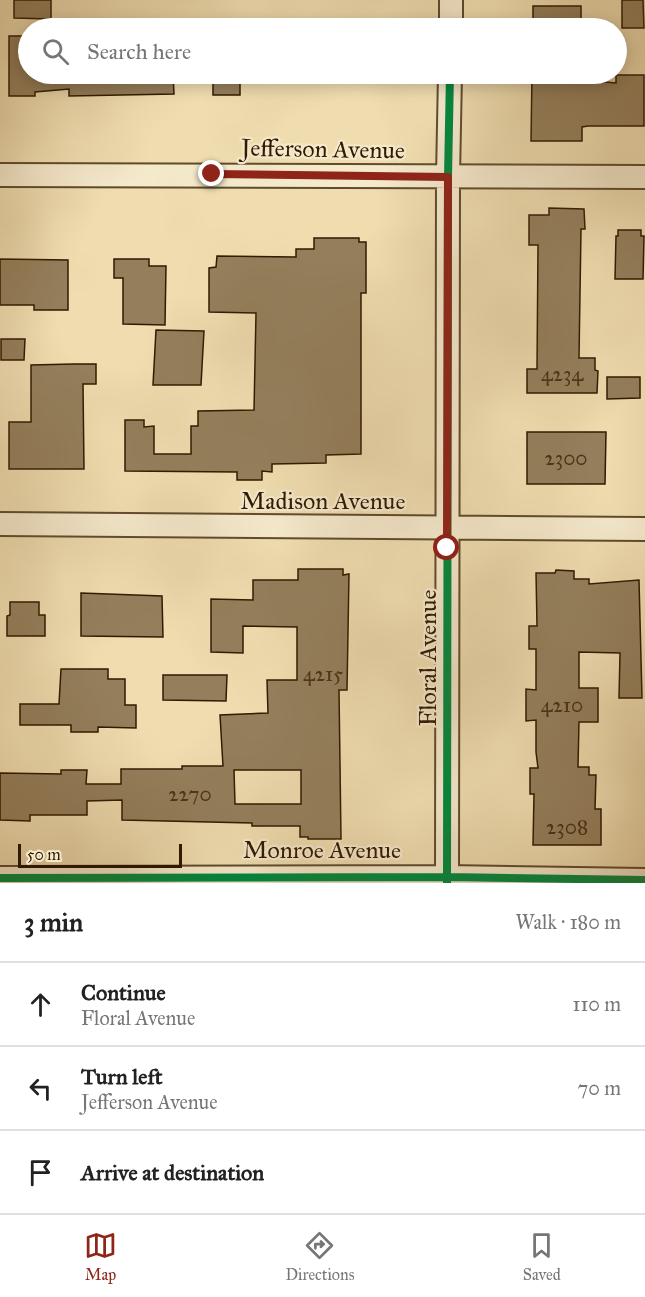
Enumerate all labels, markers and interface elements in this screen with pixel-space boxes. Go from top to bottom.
search box [18,18,627,84]
icon: search [39,35,72,68]
text: Search here [87,38,191,65]
street label: Jefferson Avenue [238,133,405,165]
route end [198,160,224,186]
house number: 4234 [541,361,584,387]
house number: 2300 [544,445,588,471]
street label: Madison Avenue [241,486,405,516]
route start [433,534,459,560]
street label: Floral Avenue [413,589,443,727]
house number: 4215 [303,661,343,687]
house number: 4210 [541,692,583,718]
house number: 2270 [168,781,212,807]
house number: 2308 [546,814,588,840]
street label: Monroe Avenue [243,835,401,865]
scale bar [18,841,182,868]
text: 50 m [27,845,61,864]
text: 3 min [24,906,83,938]
text: Walk · 180 m [516,910,621,934]
text: Continue [81,979,166,1006]
icon: ahead [24,988,57,1021]
text: 110 m [573,992,621,1016]
text: Floral Avenue [81,1006,195,1030]
text: Turn left [81,1063,163,1090]
icon: left [24,1072,57,1105]
text: 70 m [578,1076,621,1100]
text: Jefferson Avenue [81,1090,218,1114]
icon: arrive [24,1156,57,1189]
text: Arrive at destination [81,1159,264,1186]
tab: Map [84,1229,117,1284]
tab: Directions [285,1229,354,1284]
tab: Saved [523,1229,561,1284]

